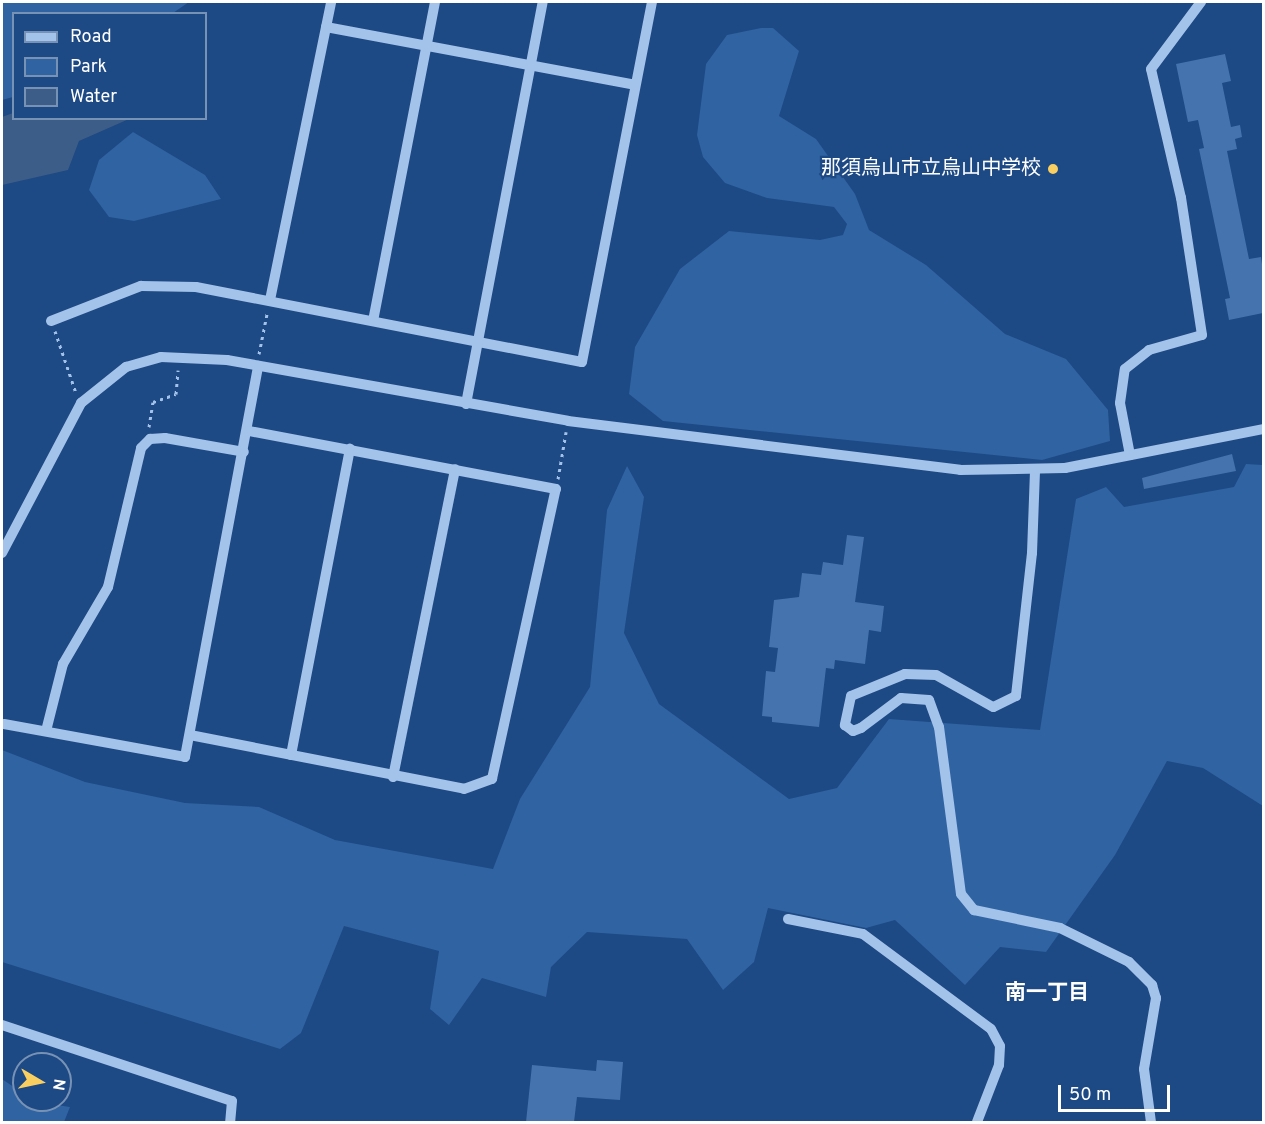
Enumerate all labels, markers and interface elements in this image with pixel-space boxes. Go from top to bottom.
legend [12,12,207,120]
text: Road [70,26,112,49]
text: Park [70,56,107,79]
text: Water [70,86,117,109]
place label: 那須烏山市立烏山中学校 [821,157,1041,181]
marker: 那須烏山市立烏山中学校 [1046,162,1060,176]
district label: 南一丁目 [1005,981,1089,1007]
north arrow [12,1052,72,1112]
scale bar [1061,1073,1174,1111]
text: N [47,1077,69,1092]
text: 50 m [1069,1084,1111,1107]

